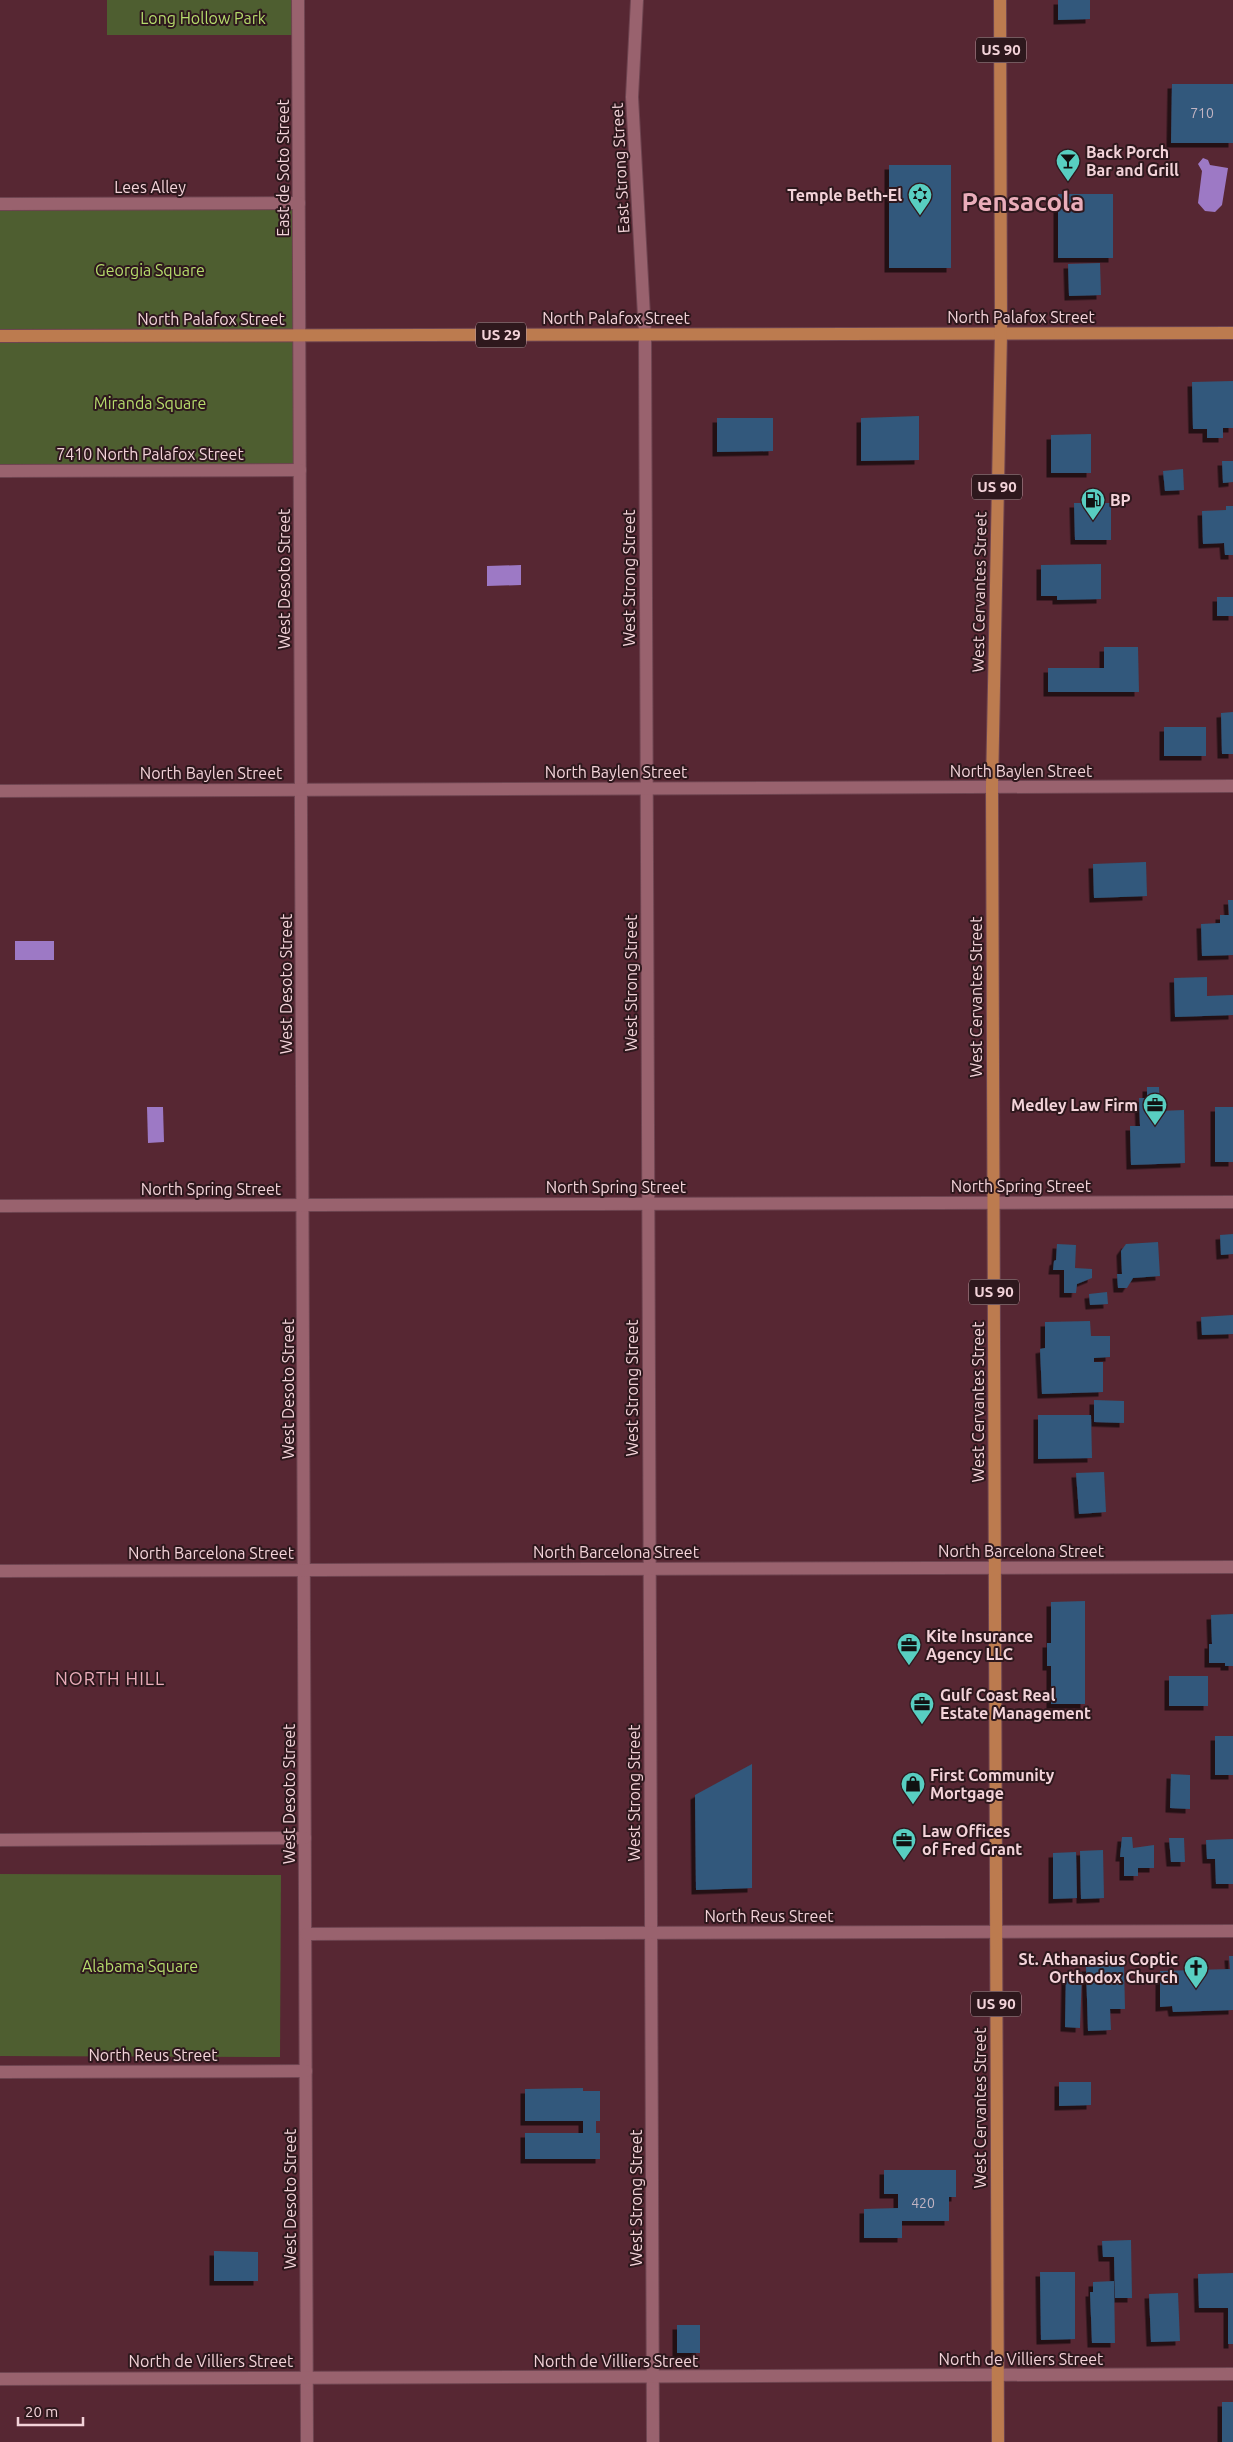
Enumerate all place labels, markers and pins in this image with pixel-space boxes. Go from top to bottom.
place label: Back Porch Bar and Grill [1086,143,1179,179]
bar icon: Back Porch Bar and Grill [1055,148,1081,182]
synagogue icon: Temple Beth-El [907,182,933,216]
place label: Temple Beth-El [787,186,902,204]
fuel station icon: BP [1080,487,1106,521]
place label: BP [1110,491,1131,509]
office icon: Medley Law Firm [1142,1092,1168,1126]
place label: Medley Law Firm [1011,1096,1138,1114]
place label: Kite Insurance Agency LLC [926,1627,1033,1663]
office icon: Kite Insurance Agency LLC [896,1632,922,1666]
place label: Gulf Coast Real Estate Management [940,1686,1091,1722]
office icon: Gulf Coast Real Estate Management [909,1691,935,1725]
place label: First Community Mortgage [930,1766,1055,1802]
shop icon: First Community Mortgage [900,1771,926,1805]
place label: Law Offices of Fred Grant [922,1822,1022,1858]
office icon: Law Offices of Fred Grant [891,1827,917,1861]
place label: St. Athanasius Coptic Orthodox Church [1019,1950,1178,1986]
church icon: St. Athanasius Coptic Orthodox Church [1183,1955,1209,1989]

